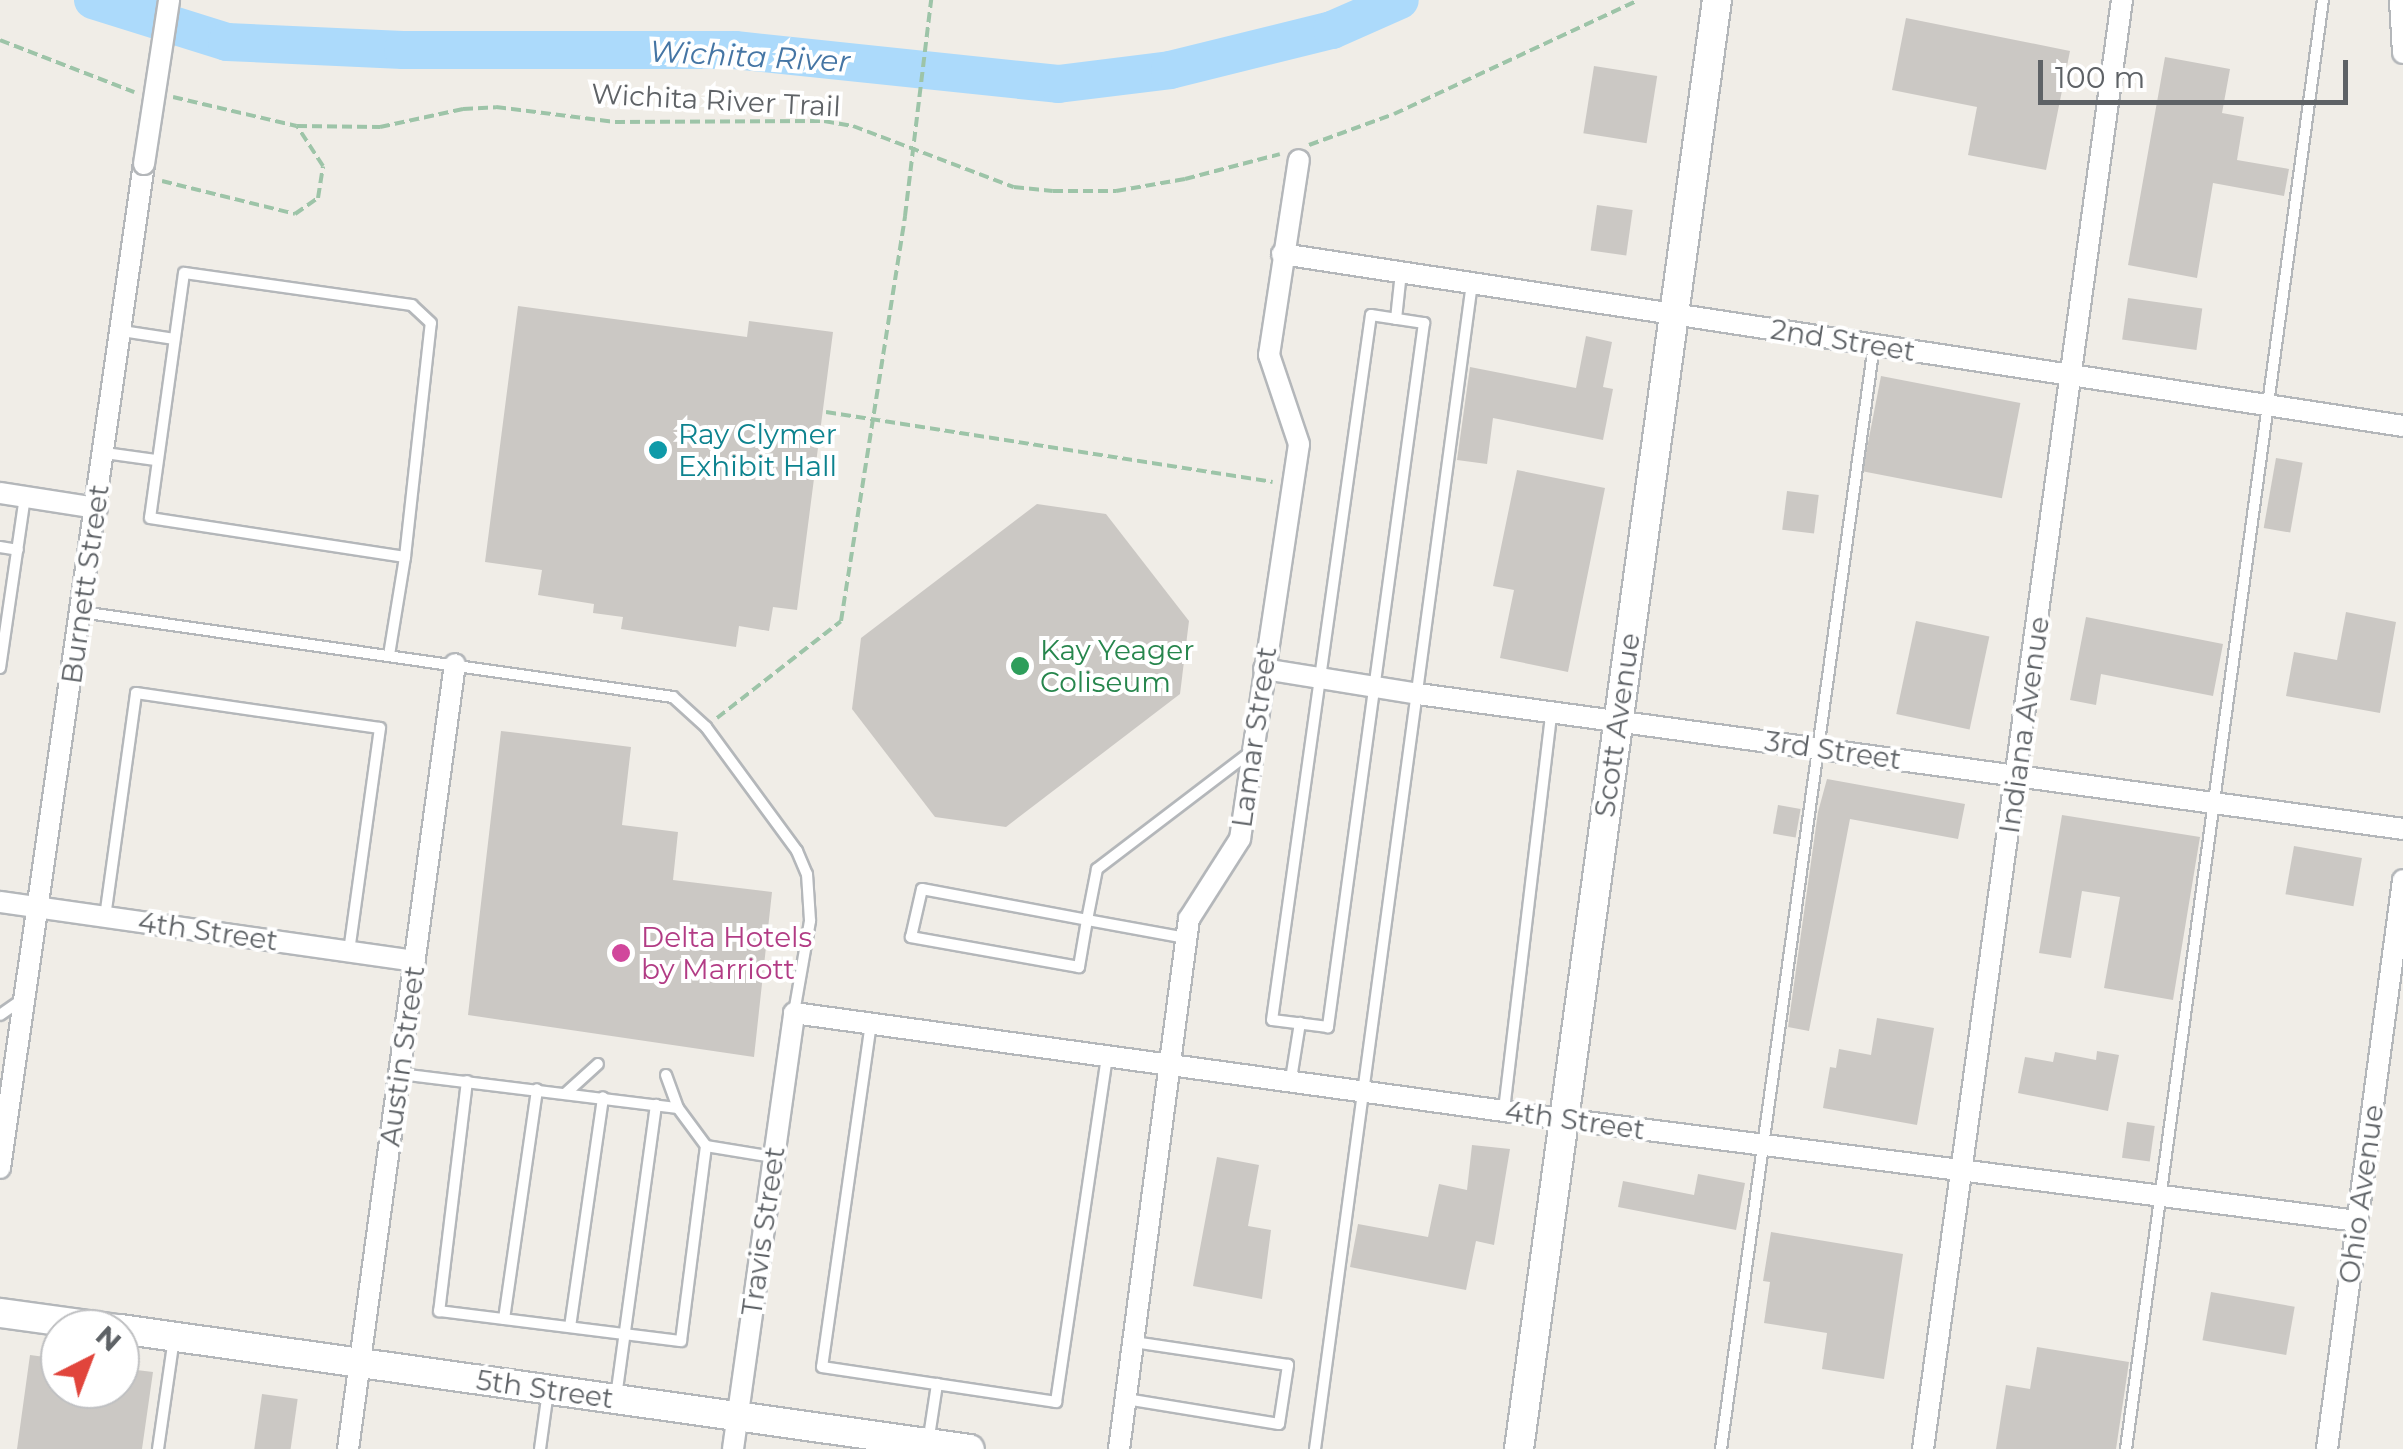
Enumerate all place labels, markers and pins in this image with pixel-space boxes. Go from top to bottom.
place label: Ray Clymer Exhibit Hall [678,417,837,483]
marker: Ray Clymer Exhibit Hall [647,439,669,461]
place label: Kay Yeager Coliseum [1040,633,1194,699]
marker: Kay Yeager Coliseum [1009,655,1031,677]
place label: Delta Hotels by Marriott [641,920,812,986]
marker: Delta Hotels by Marriott [610,942,632,964]

